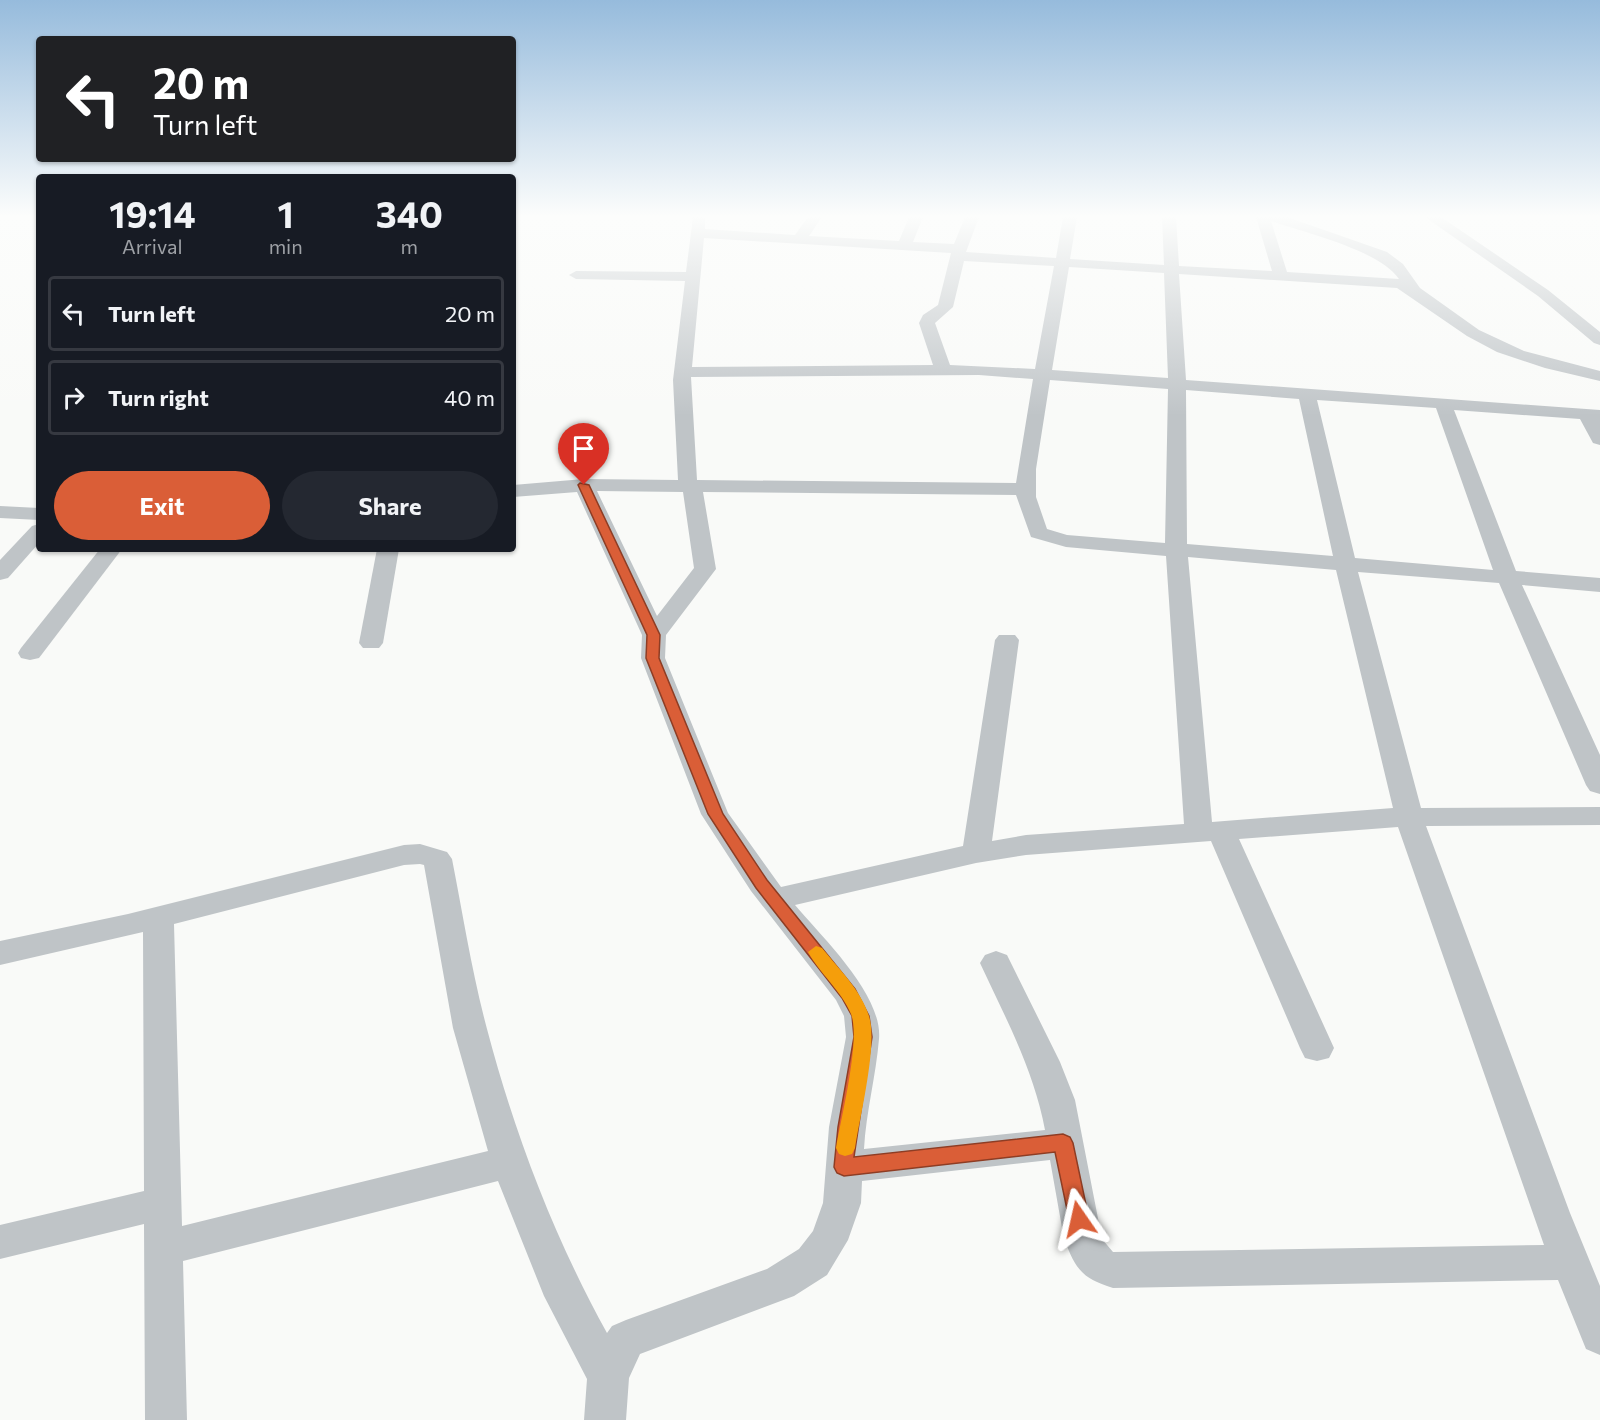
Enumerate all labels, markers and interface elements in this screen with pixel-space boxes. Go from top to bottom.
text: 20 m [153,56,249,108]
icon: left [54,60,132,138]
text: Turn left [153,108,257,141]
text: 19:14 [109,191,196,235]
text: 1 [278,191,294,235]
text: 340 [376,191,443,235]
text: Arrival [122,234,183,258]
text: min [269,234,303,258]
text: m [401,234,418,258]
icon: left [57,297,90,330]
text: Turn left [108,300,195,327]
text: 20 m [445,300,495,327]
icon: right [57,381,90,414]
text: Turn right [108,384,209,411]
text: 40 m [444,384,495,411]
pin [558,423,609,485]
icon: arrive [567,432,600,465]
button: Exit [54,471,270,540]
button: Share [282,471,498,540]
position arrow [1047,1187,1111,1251]

